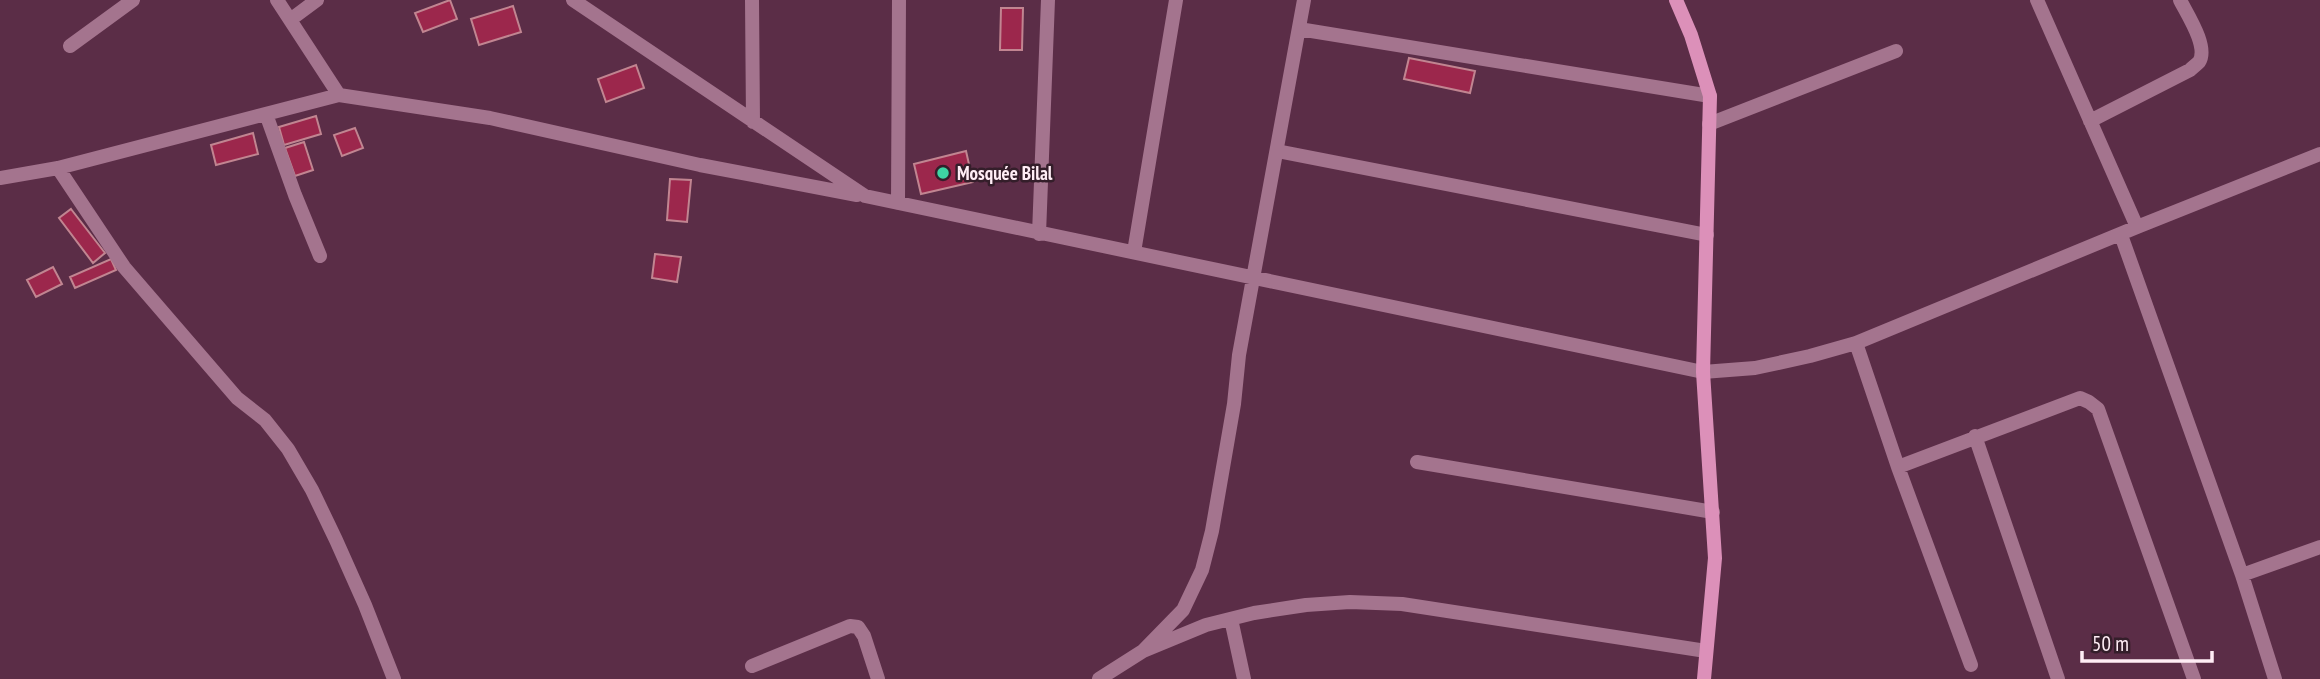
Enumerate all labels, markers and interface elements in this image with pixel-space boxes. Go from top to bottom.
place label: Mosquée Bilal [957,161,1053,185]
marker: Mosquée Bilal [935,165,951,181]
scale bar [2082,620,2212,664]
text: 50 m [2092,630,2129,657]

